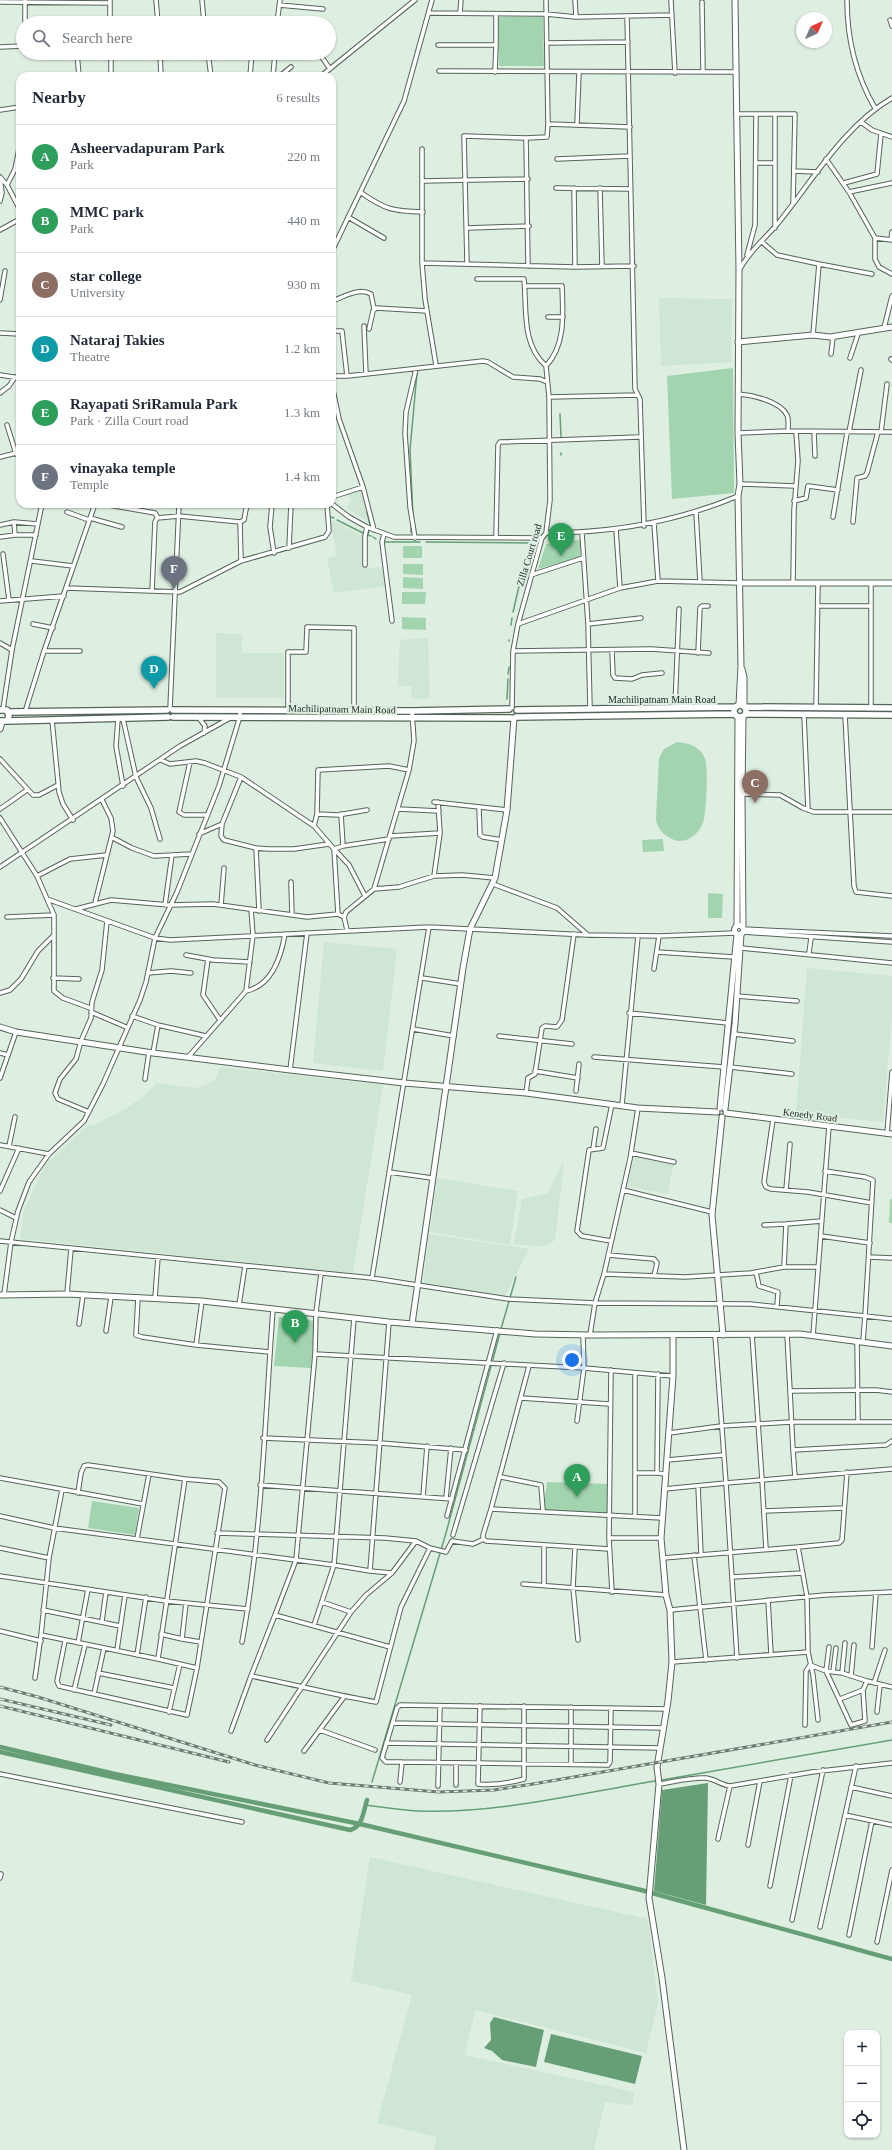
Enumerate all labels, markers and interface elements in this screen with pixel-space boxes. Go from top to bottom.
north arrow [796,12,832,48]
search box [16,16,336,60]
icon: search [30,27,52,49]
text: Search here [62,30,132,46]
text: Nearby [32,88,86,107]
text: 6 results [276,90,320,105]
text: Asheervadapuram Park [70,140,225,156]
text: A [40,149,50,164]
text: 220 m [287,149,320,164]
text: Park [70,157,94,172]
text: MMC park [70,204,144,220]
text: B [41,213,49,228]
text: 440 m [287,213,320,228]
text: Park [70,221,94,236]
text: star college [70,268,142,284]
text: C [40,277,50,292]
text: 930 m [287,277,320,292]
text: University [70,285,125,300]
text: Nataraj Takies [70,332,165,348]
text: D [40,341,50,356]
text: 1.2 km [284,341,320,356]
text: Theatre [70,349,110,364]
text: Rayapati SriRamula Park [70,396,238,412]
text: E [41,405,49,420]
text: 1.3 km [284,405,320,420]
text: Park · Zilla Court road [70,413,188,428]
text: vinayaka temple [70,460,175,476]
text: F [41,469,49,484]
text: 1.4 km [284,469,320,484]
text: Temple [70,477,109,492]
street label: Zilla Court road [514,523,544,587]
pin: E [548,523,574,556]
pin: F [161,556,187,589]
pin: D [141,656,167,689]
street label: Machilipatnam Main Road [608,694,716,705]
street label: Machilipatnam Main Road [288,703,396,715]
pin: C [742,770,768,803]
street label: Kenedy Road [782,1106,838,1124]
pin: B [282,1310,308,1343]
your location [562,1350,582,1370]
pin: A [564,1464,590,1497]
map controls [844,2030,880,2138]
button: + [844,2030,880,2066]
button: − [844,2066,880,2102]
button: locate [844,2102,880,2138]

